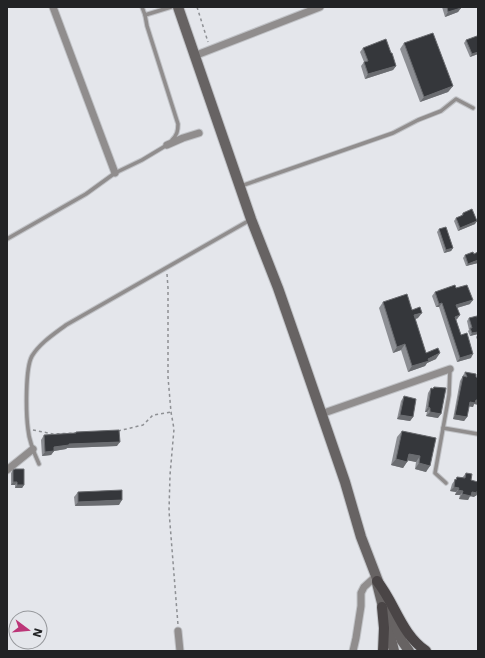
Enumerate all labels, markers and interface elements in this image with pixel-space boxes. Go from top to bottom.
north arrow [8,610,48,650]
text: N [30,626,45,639]

